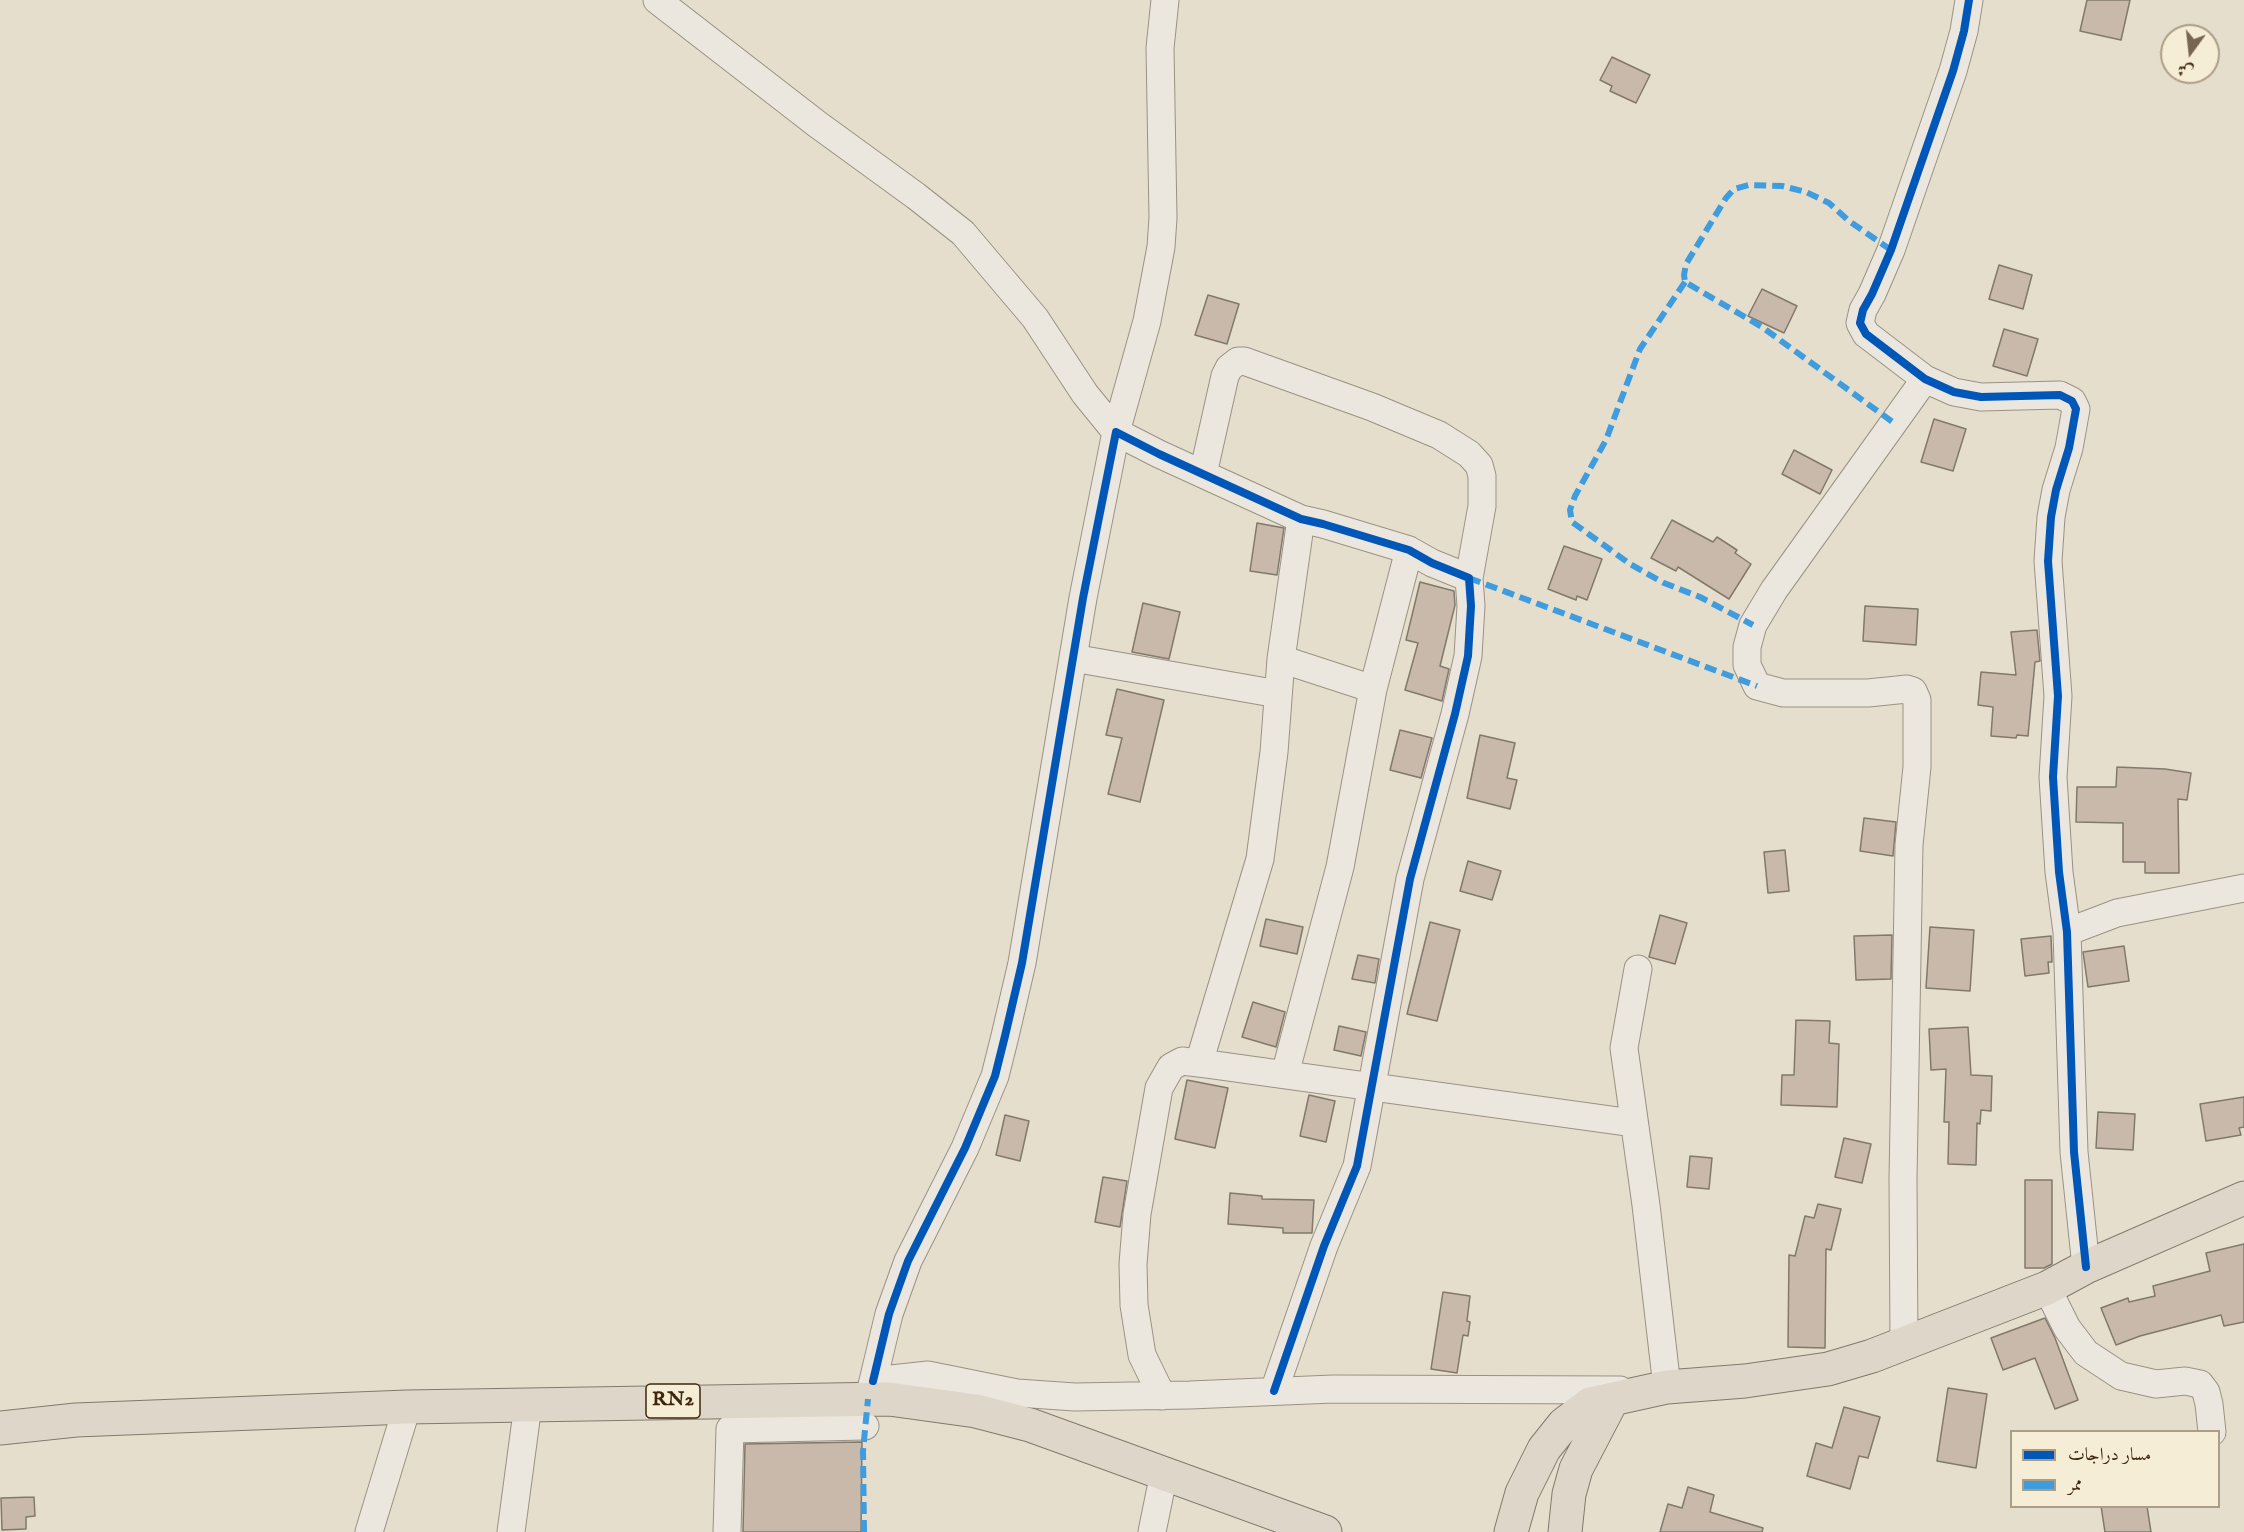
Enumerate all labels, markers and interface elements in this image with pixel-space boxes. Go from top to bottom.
north arrow [2160,24,2220,84]
text: ش [2176,58,2196,81]
road number: RN2 [646,1384,700,1418]
legend [2010,1430,2220,1508]
text: مسار دراجات [2068,1444,2151,1467]
text: ممر [2068,1474,2082,1497]

